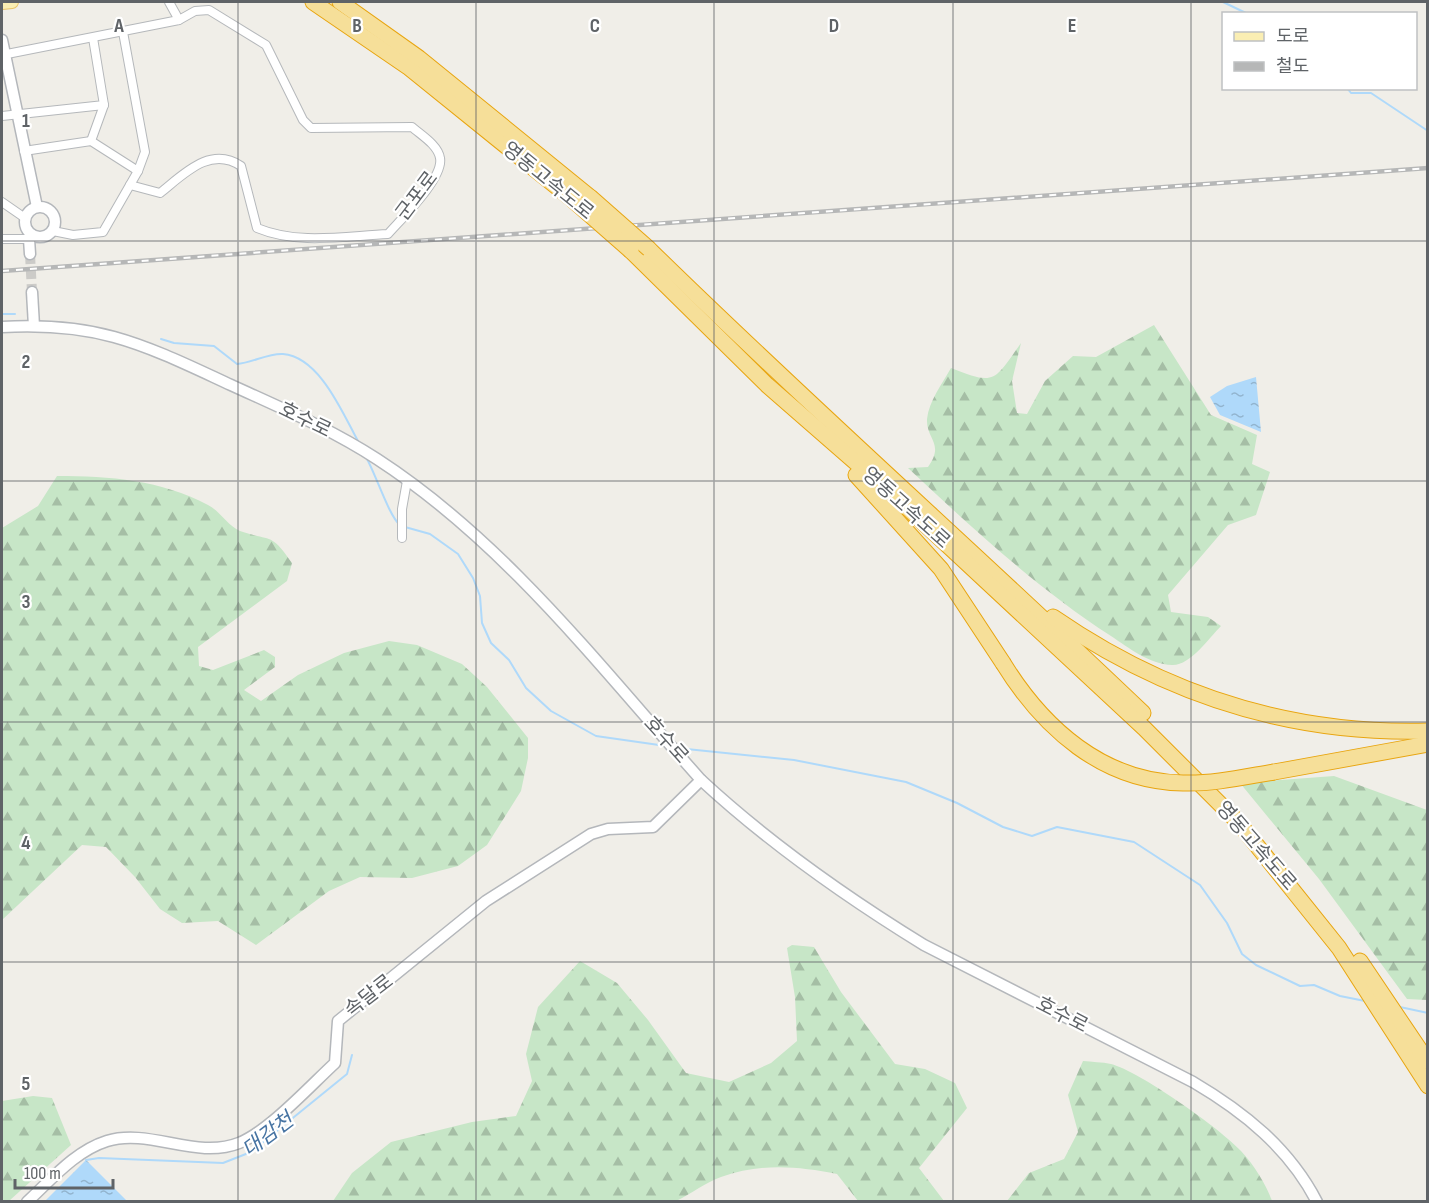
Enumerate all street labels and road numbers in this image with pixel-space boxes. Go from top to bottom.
street label: 영동고속도로 [498,137,598,225]
street label: 군포로 [391,167,443,225]
street label: 호수로 [275,397,335,443]
street label: 영동고속도로 [857,462,955,554]
street label: 호수로 [639,711,693,769]
street label: 영동고속도로 [1211,796,1301,896]
street label: 속달로 [340,970,398,1022]
street label: 호수로 [1032,992,1092,1038]

